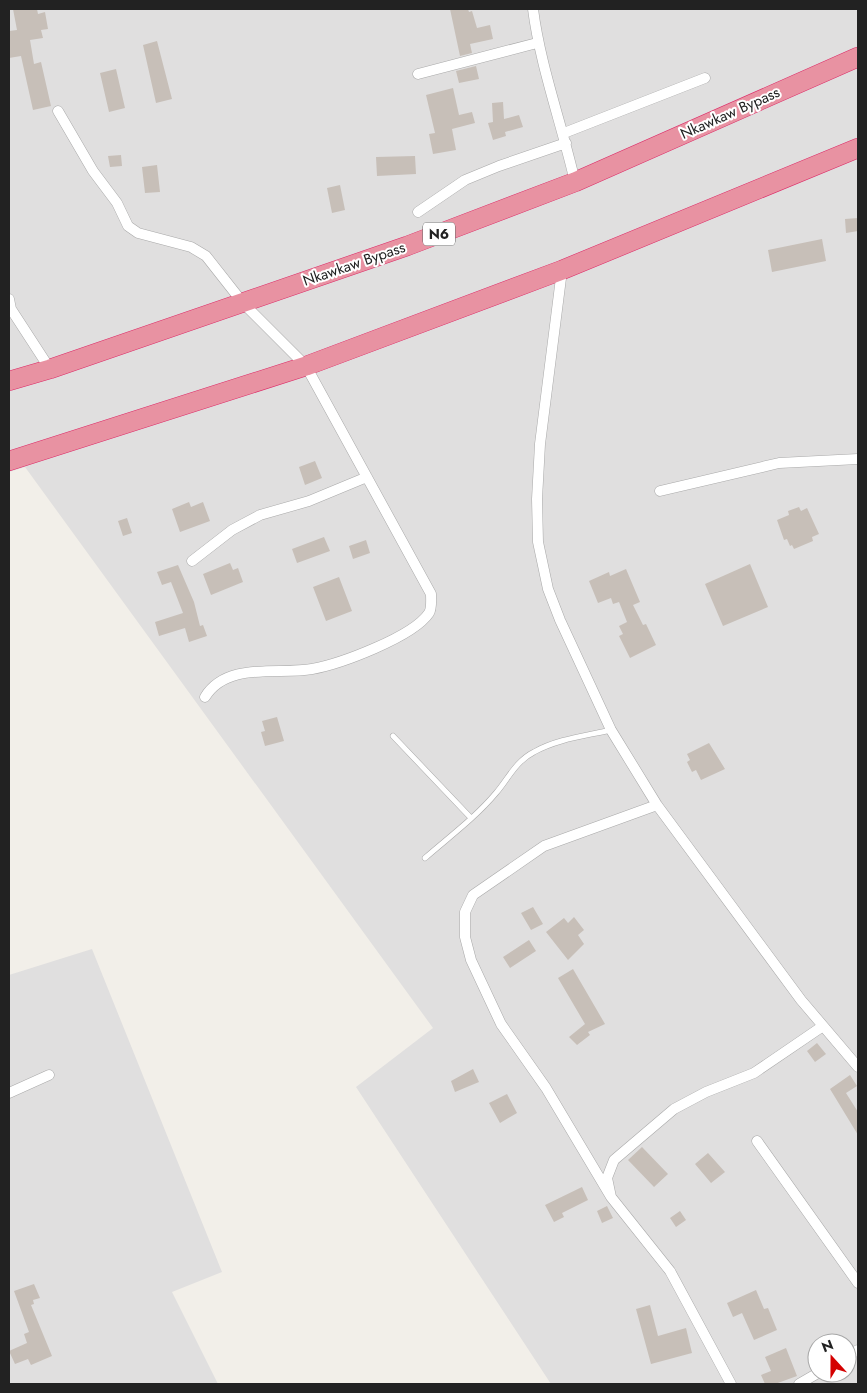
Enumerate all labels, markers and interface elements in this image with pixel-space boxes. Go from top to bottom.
street label: Nkawkaw Bypass [677,81,783,145]
road number: N6 [423,222,455,245]
street label: Nkawkaw Bypass [300,236,408,292]
north arrow [807,1333,857,1383]
text: N [819,1335,836,1357]

